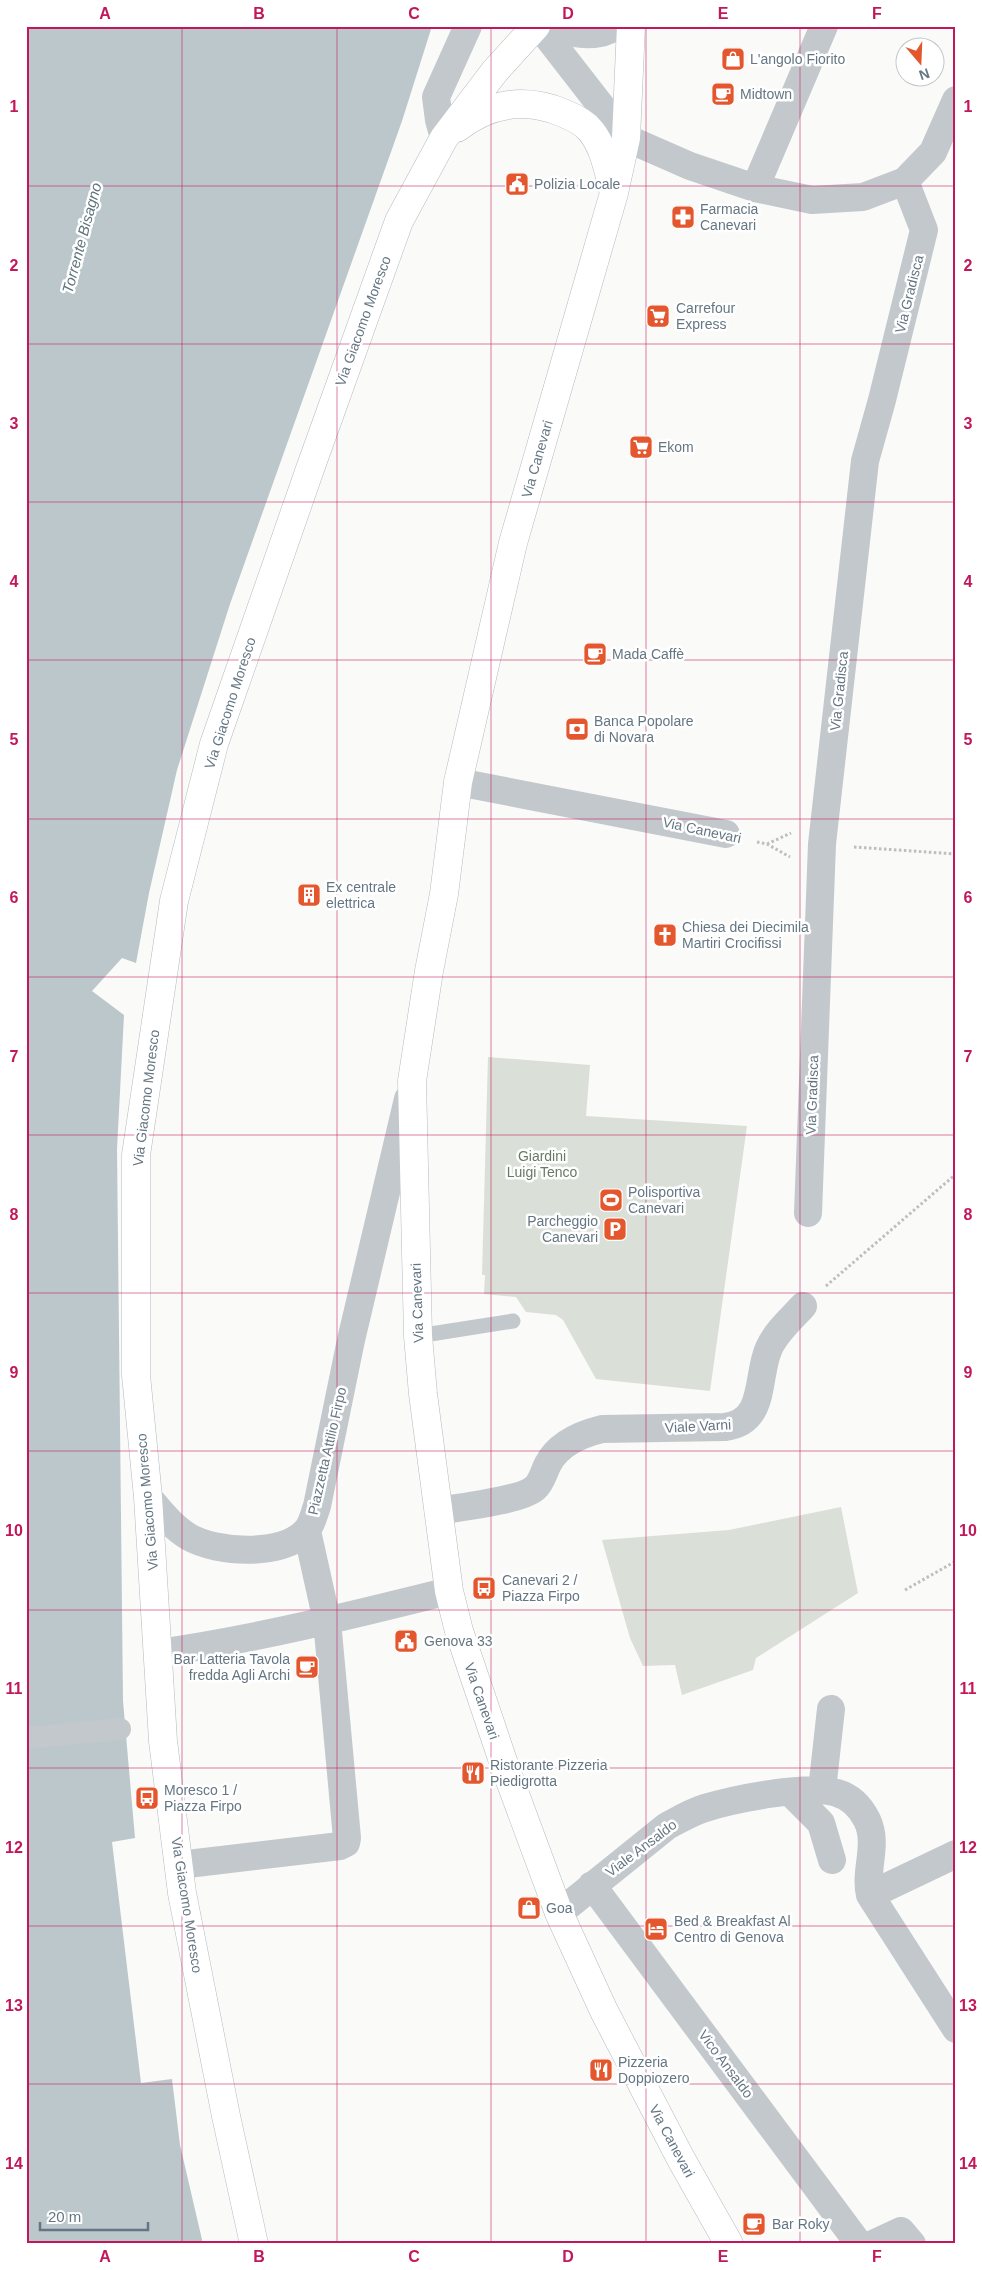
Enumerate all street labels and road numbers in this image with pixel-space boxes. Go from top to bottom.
street label: Via Giacomo Moresco [332,253,394,388]
street label: Via Gradisca [892,253,926,335]
street label: Via Canevari [518,418,556,500]
street label: Via Giacomo Moresco [201,635,259,771]
street label: Via Gradisca [827,650,851,732]
street label: Via Canevari [661,814,743,846]
street label: Via Giacomo Moresco [130,1029,162,1167]
street label: Via Gradisca [803,1055,821,1135]
street label: Via Canevari [408,1263,426,1343]
street label: Piazzetta Attilio Firpo [305,1385,350,1516]
street label: Viale Varni [664,1416,732,1436]
street label: Via Giacomo Moresco [133,1433,161,1571]
street label: Via Canevari [461,1661,503,1741]
street label: Viale Ansaldo [602,1816,680,1880]
street label: Via Giacomo Moresco [168,1836,206,1974]
street label: Vico Ansaldo [695,2027,757,2101]
street label: Via Canevari [646,2102,698,2180]

